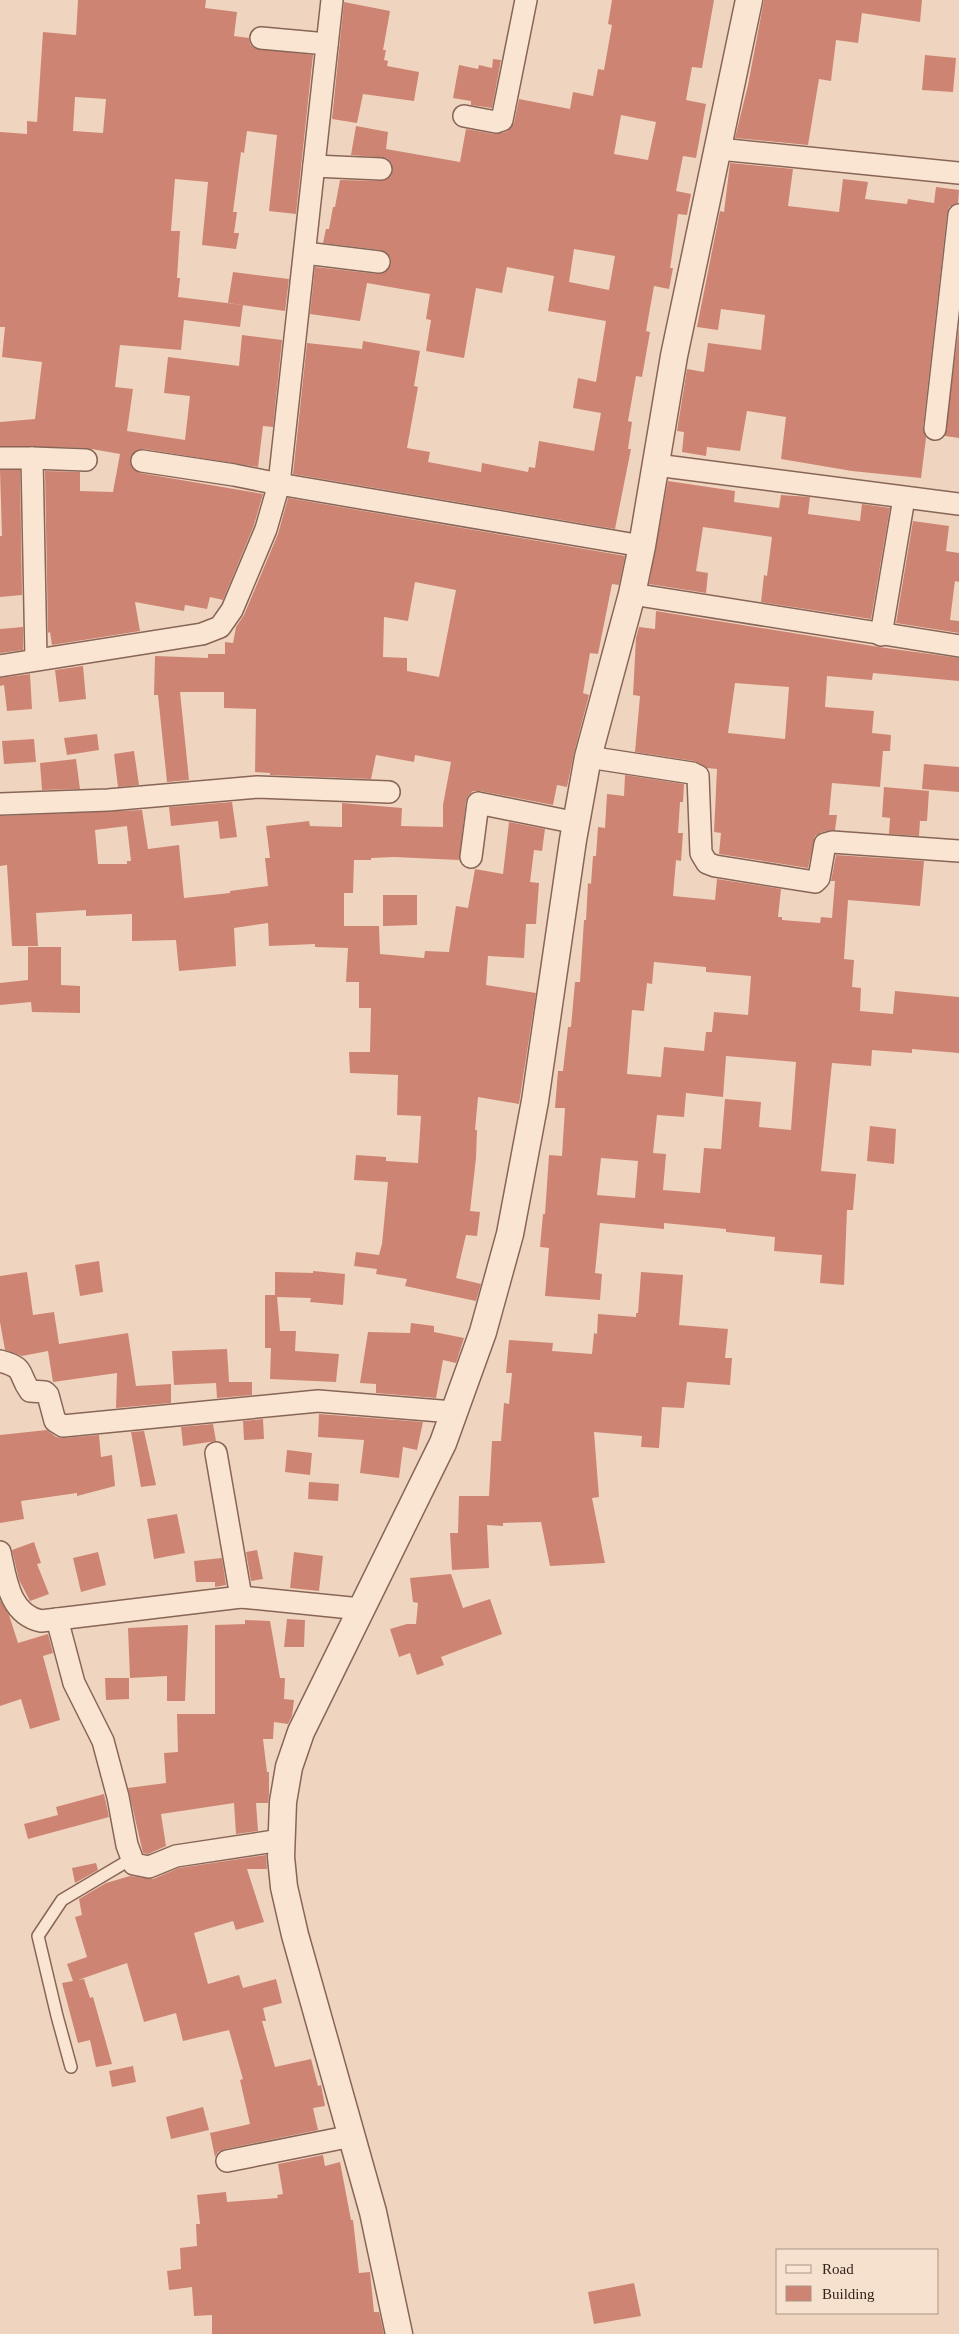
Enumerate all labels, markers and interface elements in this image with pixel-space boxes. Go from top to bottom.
legend [776,2249,939,2314]
text: Road [822,2261,854,2277]
text: Building [822,2286,875,2302]

